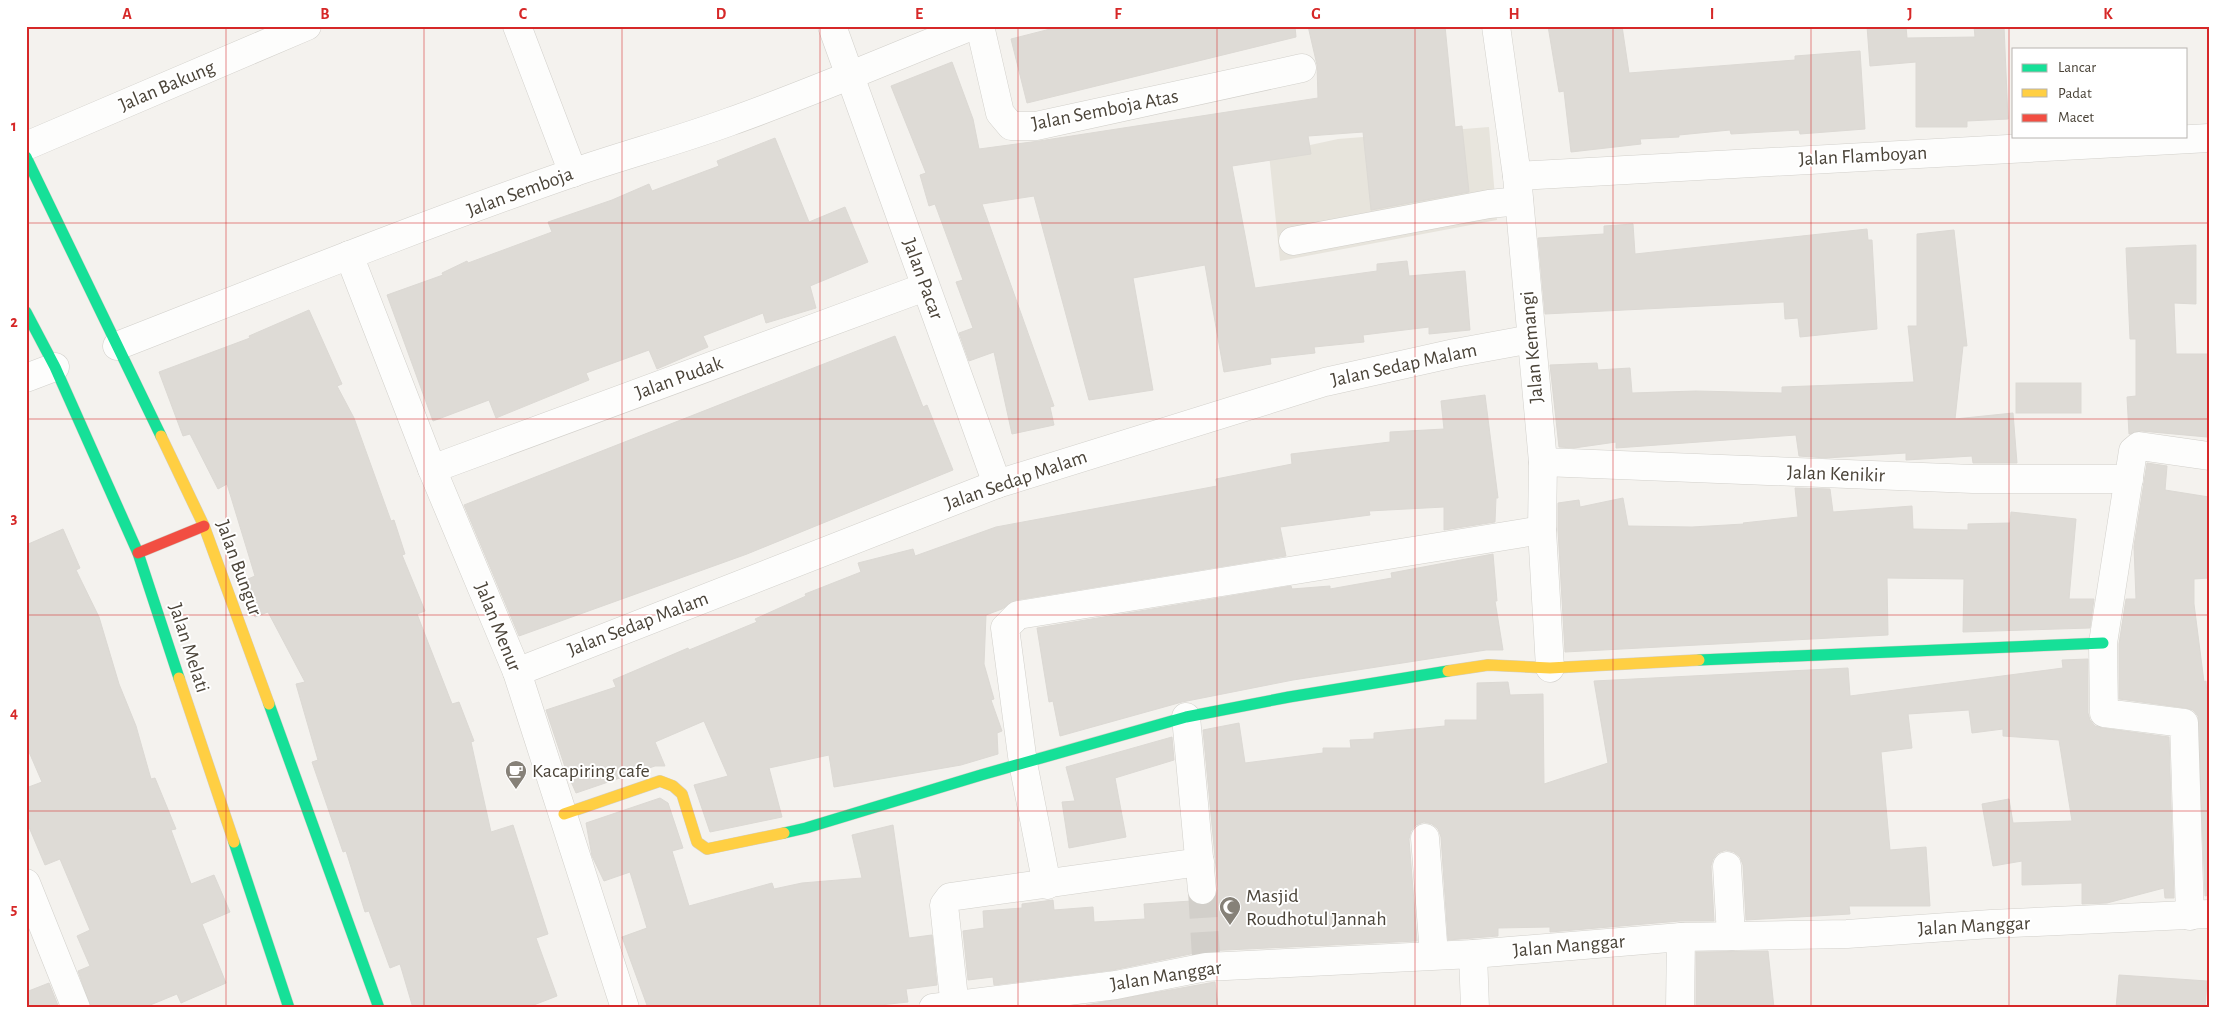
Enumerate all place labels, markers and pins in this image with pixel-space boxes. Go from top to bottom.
cafe icon: Kacapiring cafe [504,759,528,790]
place label: Kacapiring cafe [532,761,650,781]
place label: Masjid Roudhotul Jannah [1246,886,1387,929]
mosque icon: Masjid Roudhotul Jannah [1218,895,1242,926]

